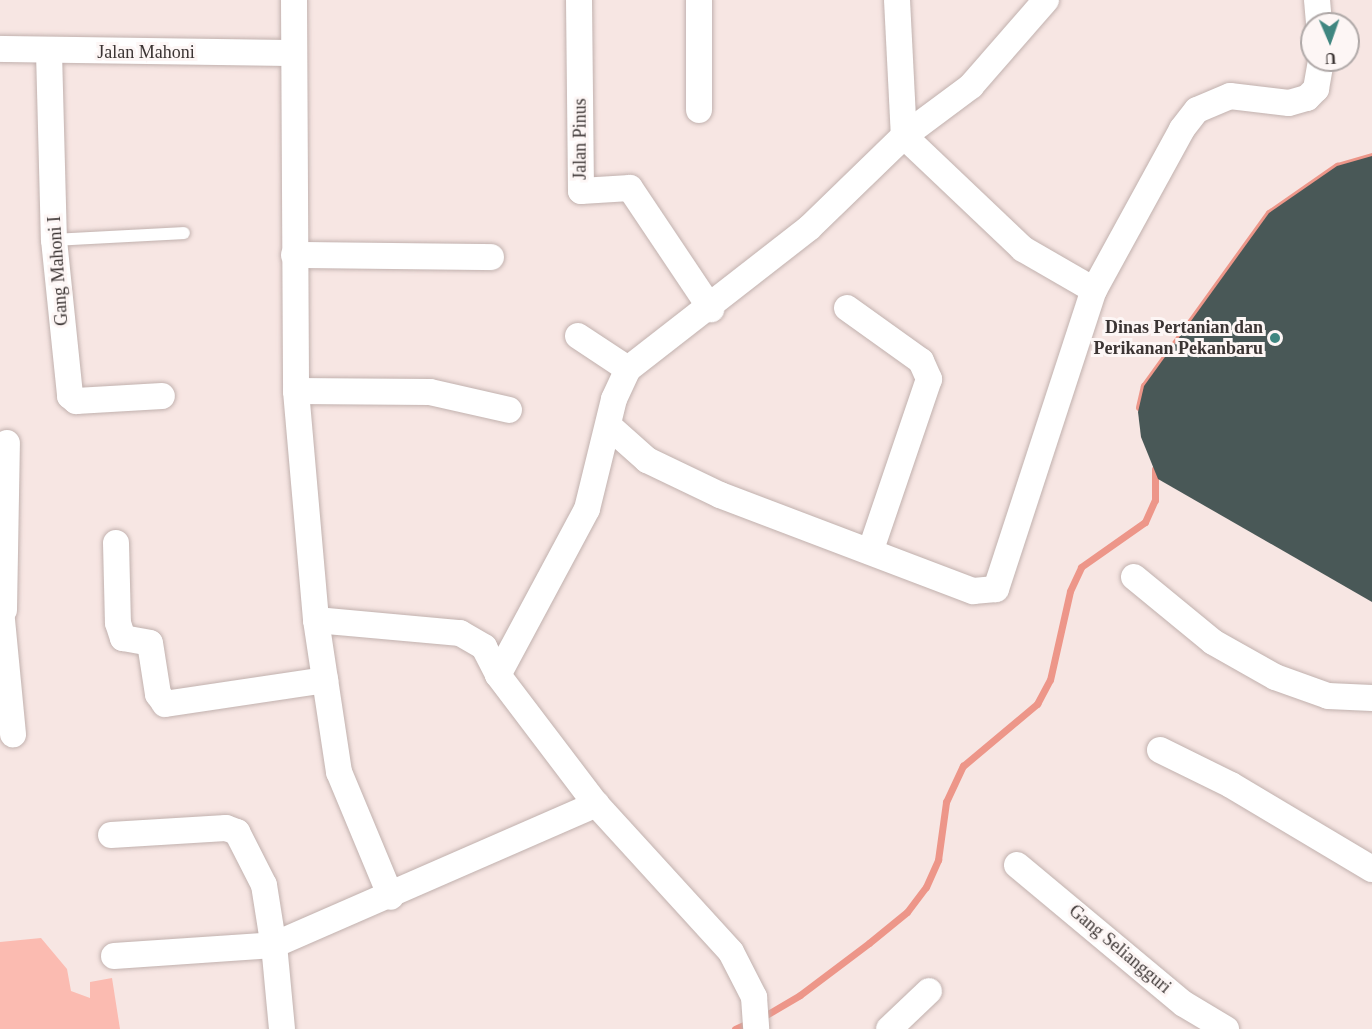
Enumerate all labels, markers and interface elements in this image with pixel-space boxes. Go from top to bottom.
north arrow [1300,12,1360,72]
street label: Jalan Mahoni [97,41,195,63]
text: U [1325,50,1337,67]
street label: Jalan Pinus [569,98,591,180]
street label: Gang Mahoni I [43,215,73,327]
place label: Dinas Pertanian dan Perikanan Pekanbaru [1093,317,1263,360]
marker: Dinas Pertanian dan Perikanan Pekanbaru [1268,331,1282,345]
street label: Gang Seliangguri [1065,900,1175,998]

